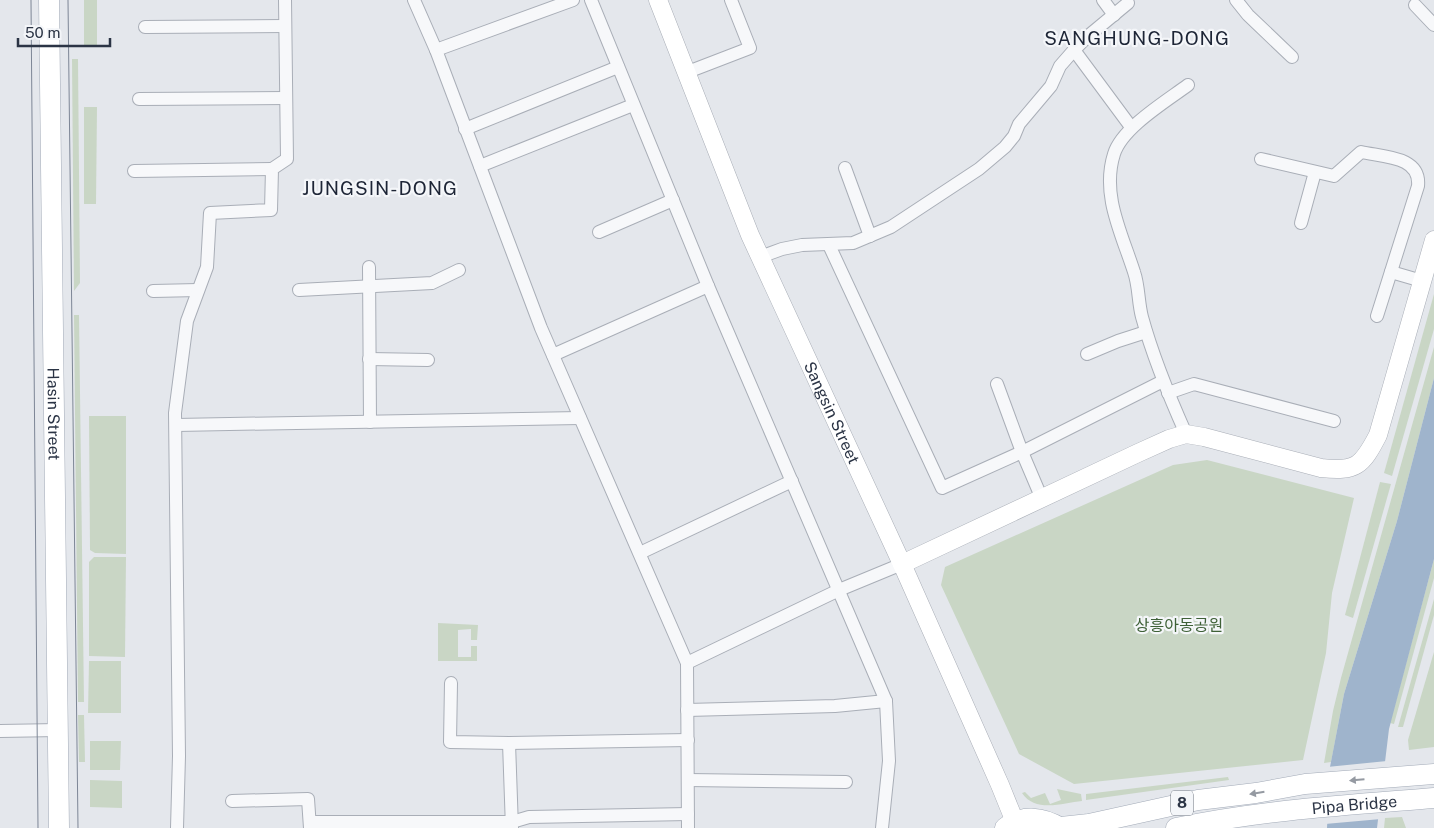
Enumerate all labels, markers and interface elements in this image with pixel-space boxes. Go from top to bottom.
scale bar [18,15,110,47]
text: 50 m [25,24,60,41]
district label: SANGHUNG-DONG [1044,27,1230,49]
district label: JUNGSIN-DONG [302,177,458,199]
street label: Sangsin Street [800,359,863,467]
street label: Hasin Street [43,367,64,461]
park label: 상흥아동공원 [1135,616,1223,635]
one-way arrow [1349,777,1365,785]
one-way arrow [1249,789,1265,797]
road number: 8 [1171,790,1193,816]
street label: Pipa Bridge [1311,792,1398,818]

